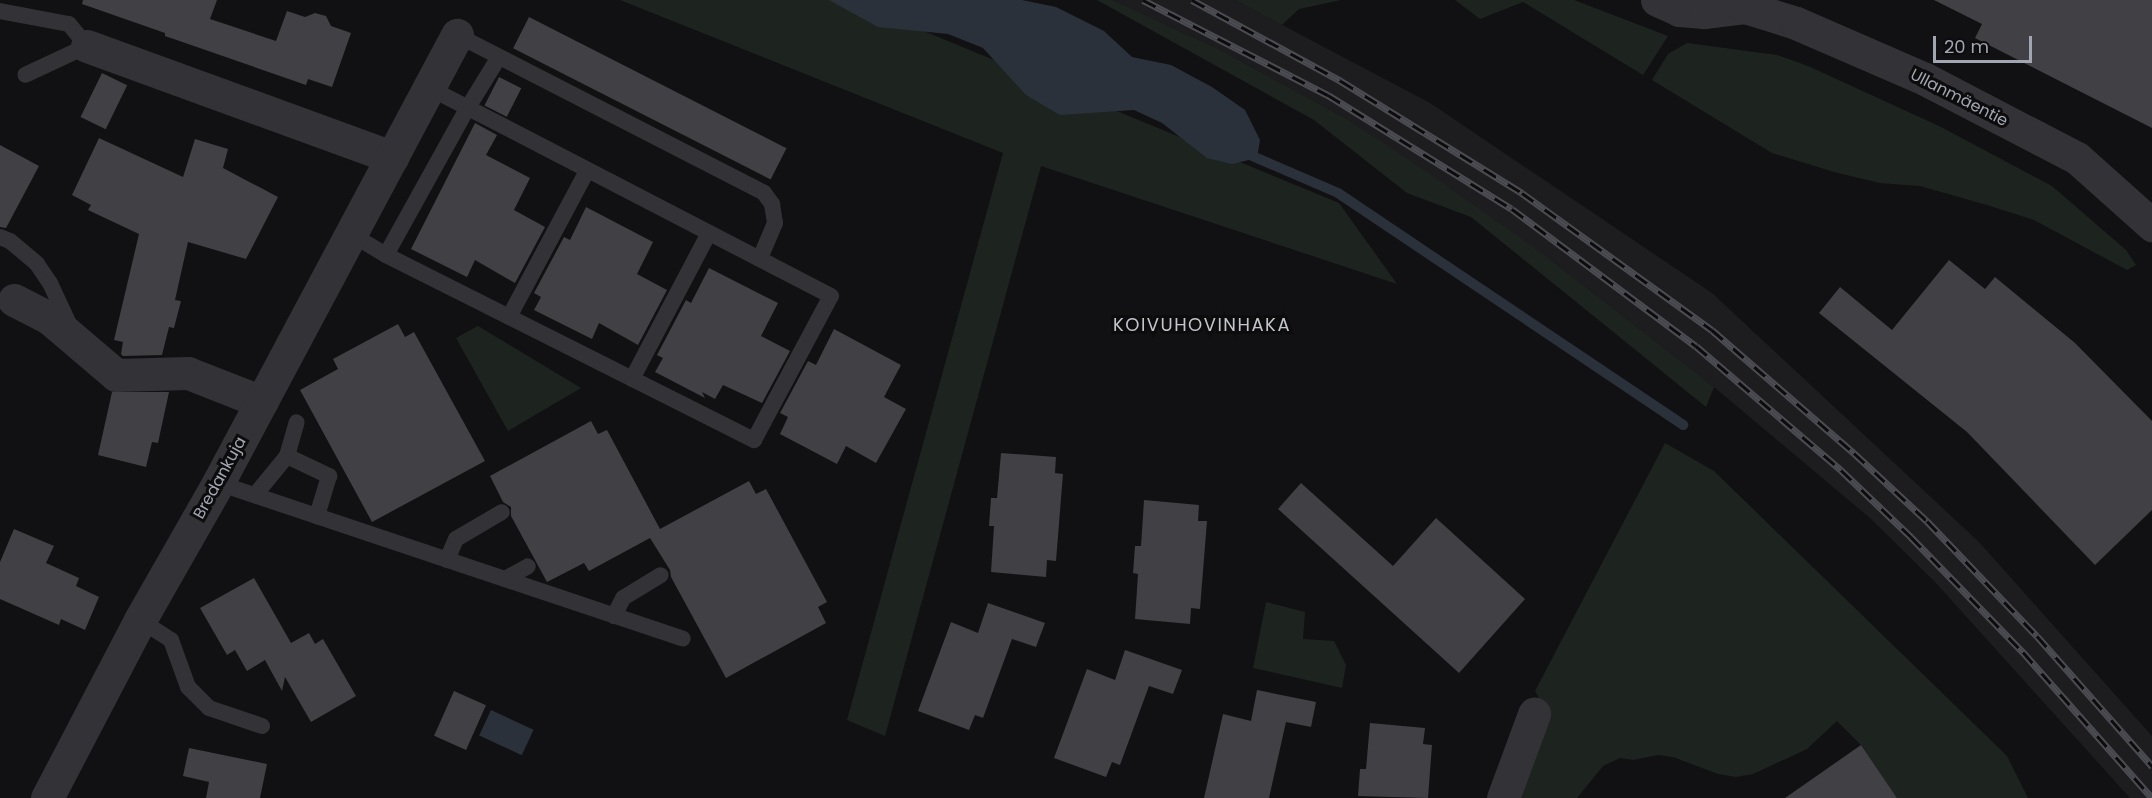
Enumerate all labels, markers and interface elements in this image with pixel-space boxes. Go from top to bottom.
scale bar [1936,24,2035,62]
text: 20 m [1944,34,1989,59]
street label: Ullanmäentie [1907,65,2011,131]
district label: KOIVUHOVINHAKA [1113,314,1291,336]
street label: Bredankuja [190,434,250,522]

